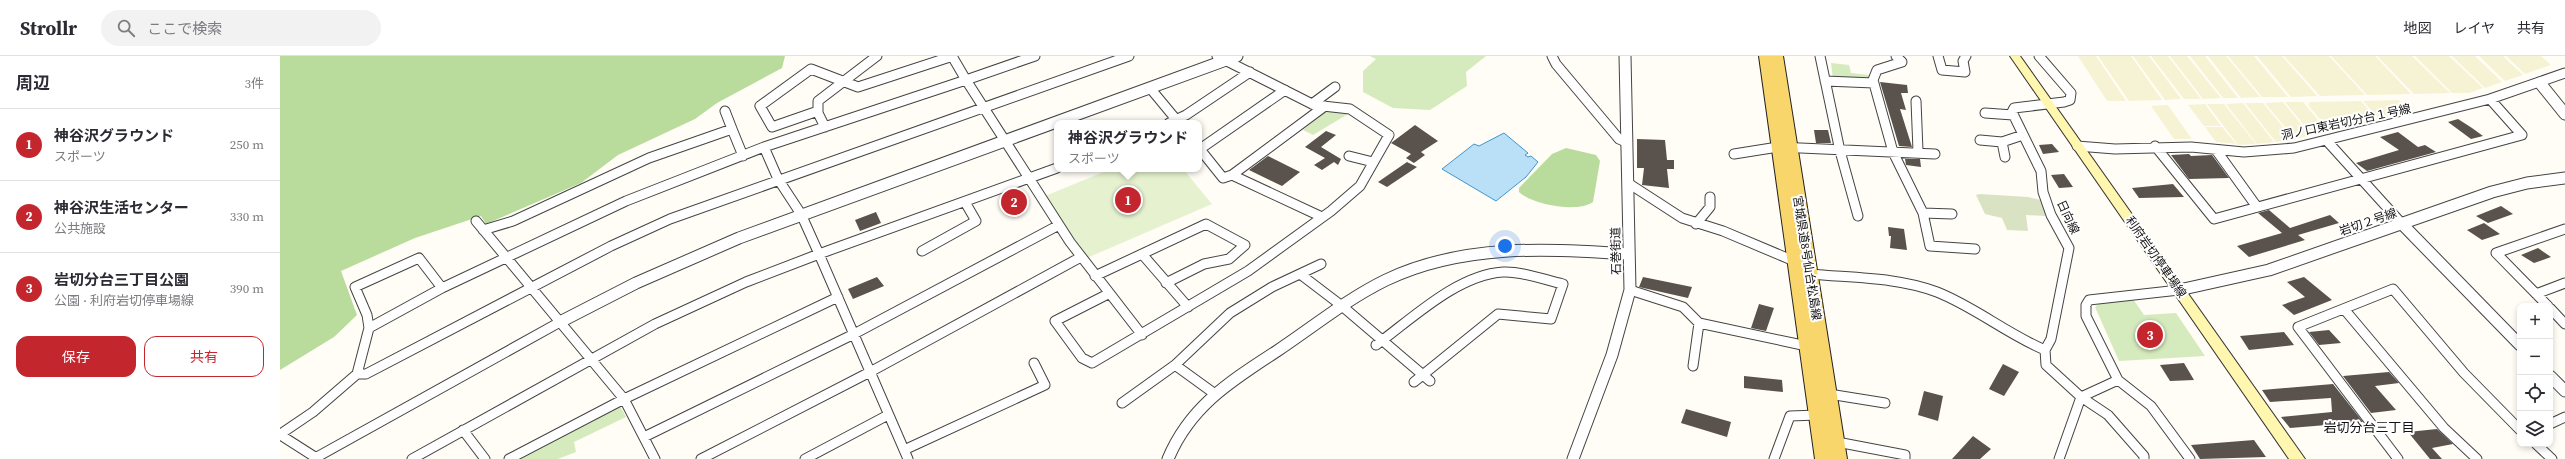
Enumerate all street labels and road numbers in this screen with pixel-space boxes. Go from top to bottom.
street label: 洞ノ口東岩切分台１号線 [2280,100,2412,144]
street label: 宮城県道8号仙台松島線 [1789,195,1825,321]
street label: 日向線 [2053,197,2083,237]
street label: 岩切２号線 [2337,205,2399,239]
street label: 利府岩切停車場線 [2122,213,2190,301]
street label: 石巻街道 [1608,227,1624,275]

